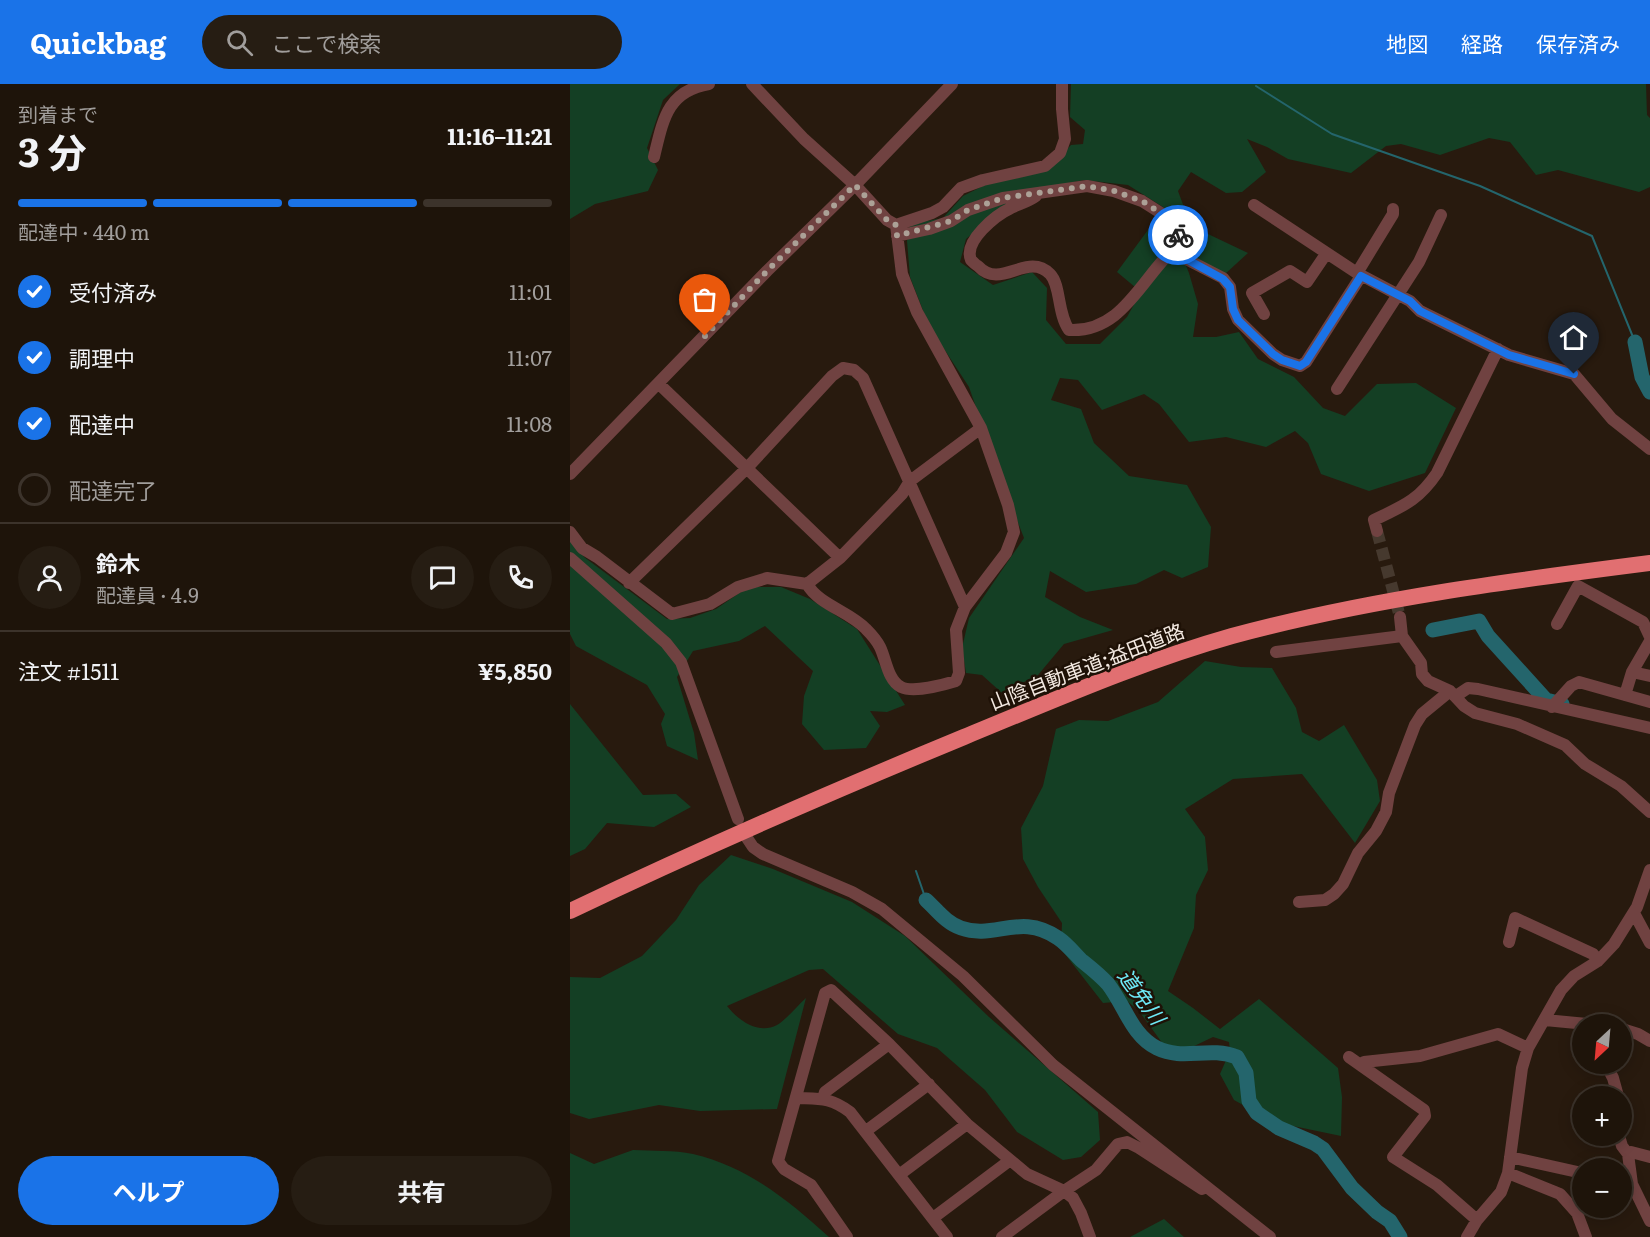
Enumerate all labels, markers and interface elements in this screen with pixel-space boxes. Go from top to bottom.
search box [202,15,622,69]
text: Quickbag [30,21,166,63]
icon: search [223,26,256,59]
text: ここで検索 [271,26,381,59]
text: 地図 [1386,27,1428,58]
text: 経路 [1461,27,1503,58]
text: 保存済み [1536,27,1620,58]
text: 到着まで [18,98,98,128]
text: 11:16–11:21 [447,119,552,152]
text: 3 分 [18,121,87,179]
courier [1148,205,1208,265]
text: 配達中 · 440 m [18,216,150,246]
icon: bike [1162,219,1195,252]
pin [679,274,730,336]
icon: check [18,275,51,308]
text: 受付済み [69,275,157,308]
text: 11:01 [509,276,552,306]
icon: bag [688,283,721,316]
pin [1548,312,1599,374]
icon: home [1557,321,1590,354]
icon: check [18,341,51,374]
text: 調理中 [69,341,135,374]
text: 11:07 [507,342,552,372]
icon: check [18,407,51,440]
text: 配達中 [69,407,135,440]
text: 11:08 [506,408,552,438]
text: 配達完了 [69,473,157,506]
button: person [18,546,81,609]
text: 鈴木 [96,546,140,579]
button: chat [411,546,474,609]
button: phone [489,546,552,609]
text: 配達員 · 4.9 [96,579,199,609]
street label: 山陰自動車道;益田道路 [984,614,1188,716]
text: 注文 #1511 [18,654,119,687]
text: ¥5,850 [478,654,552,687]
water label: 道免川 [1112,961,1175,1032]
north arrow [1572,1014,1632,1074]
map controls [1572,1014,1632,1218]
button: + [1572,1086,1632,1146]
button: ヘルプ [18,1156,279,1225]
button: 共有 [291,1156,552,1225]
button: − [1572,1158,1632,1218]

